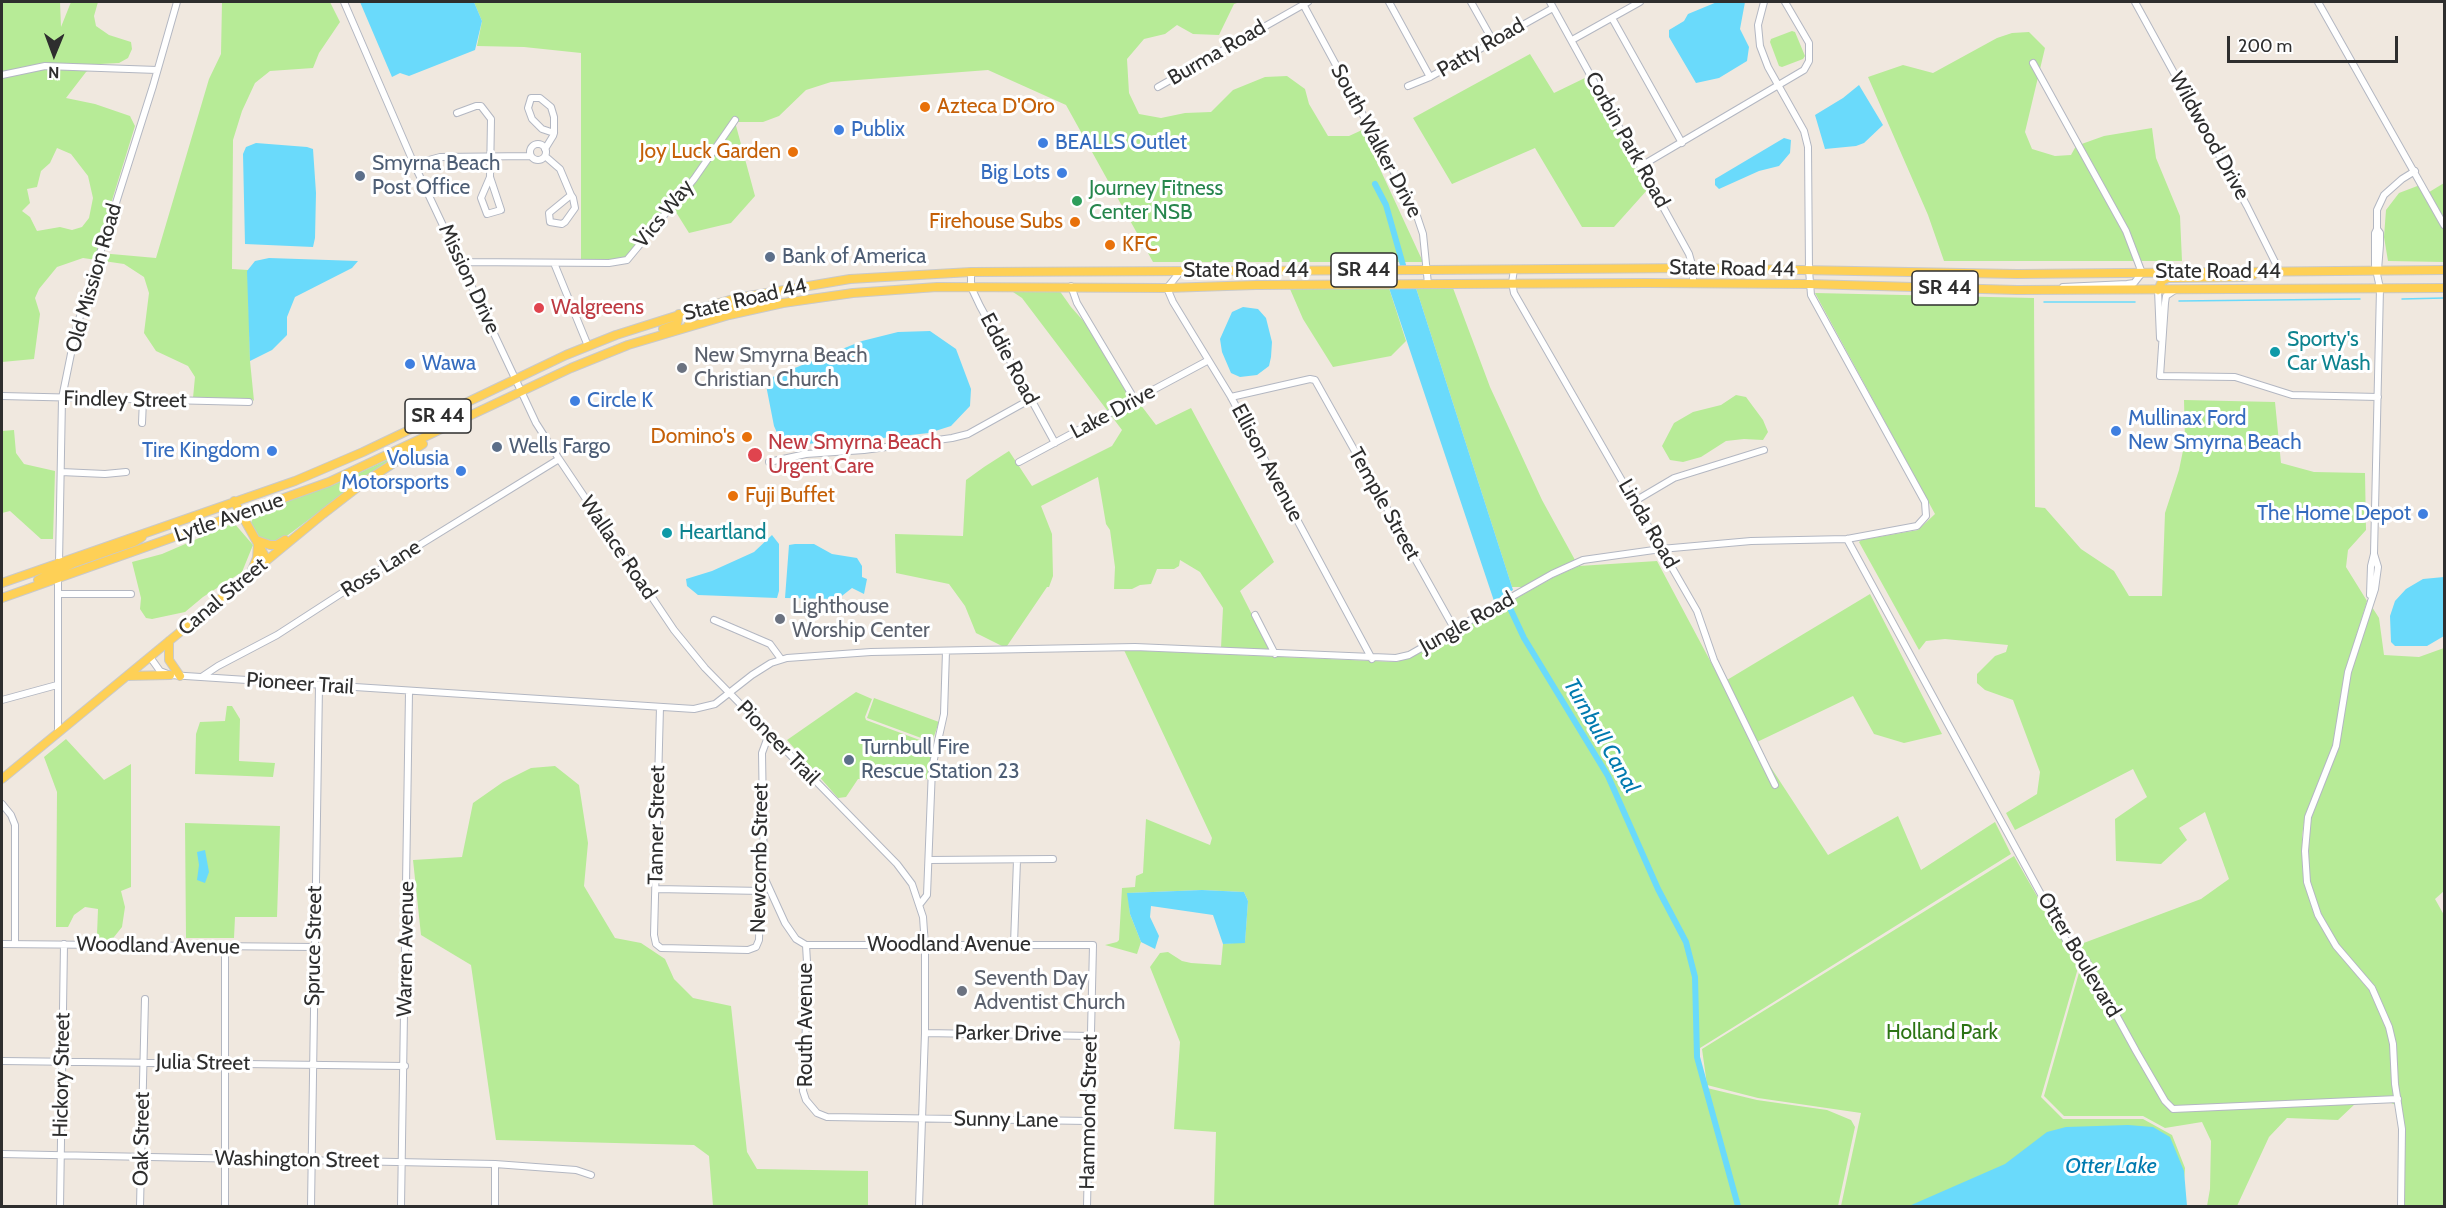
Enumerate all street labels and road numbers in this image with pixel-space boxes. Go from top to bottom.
street label: Patty Road [1433,13,1529,83]
street label: Burma Road [1164,15,1270,91]
street label: South Walker Drive [1325,60,1427,222]
street label: Corbin Park Road [1579,68,1675,212]
street label: Wildwood Drive [2163,68,2255,204]
street label: Vics Way [629,175,699,253]
street label: Old Mission Road [61,201,127,355]
street label: Mission Drive [433,220,505,338]
road number: SR 44 [1331,253,1397,287]
street label: State Road 44 [1669,255,1795,283]
street label: State Road 44 [1183,258,1309,284]
street label: State Road 44 [2155,259,2281,285]
road number: SR 44 [1912,271,1978,305]
street label: State Road 44 [681,274,809,326]
street label: Eddie Road [974,309,1044,409]
street label: Lake Drive [1066,379,1160,445]
street label: Findley Street [63,386,187,414]
road number: SR 44 [405,399,471,433]
street label: Ellison Avenue [1226,400,1308,526]
street label: Temple Street [1343,443,1425,565]
street label: Linda Road [1612,475,1684,573]
street label: Lytle Avenue [171,488,287,548]
street label: Wallace Road [574,491,662,605]
street label: Ross Lane [337,535,425,603]
street label: Canal Street [173,552,273,642]
street label: Jungle Road [1415,587,1519,659]
street label: Pioneer Trail [245,668,355,700]
street label: Pioneer Trail [731,695,825,791]
street label: Tanner Street [643,765,671,885]
street label: Newcomb Street [746,783,774,933]
street label: Warren Avenue [392,881,420,1017]
street label: Spruce Street [300,886,328,1006]
street label: Otter Boulevard [2032,888,2126,1022]
street label: Woodland Avenue [76,932,240,960]
street label: Woodland Avenue [867,932,1031,958]
street label: Routh Avenue [793,963,819,1087]
street label: Hickory Street [48,1012,76,1138]
street label: Parker Drive [954,1020,1062,1048]
street label: Hammond Street [1075,1034,1103,1190]
street label: Julia Street [156,1050,250,1076]
street label: Oak Street [129,1092,155,1186]
street label: Sunny Lane [953,1106,1059,1134]
street label: Washington Street [214,1146,380,1174]

